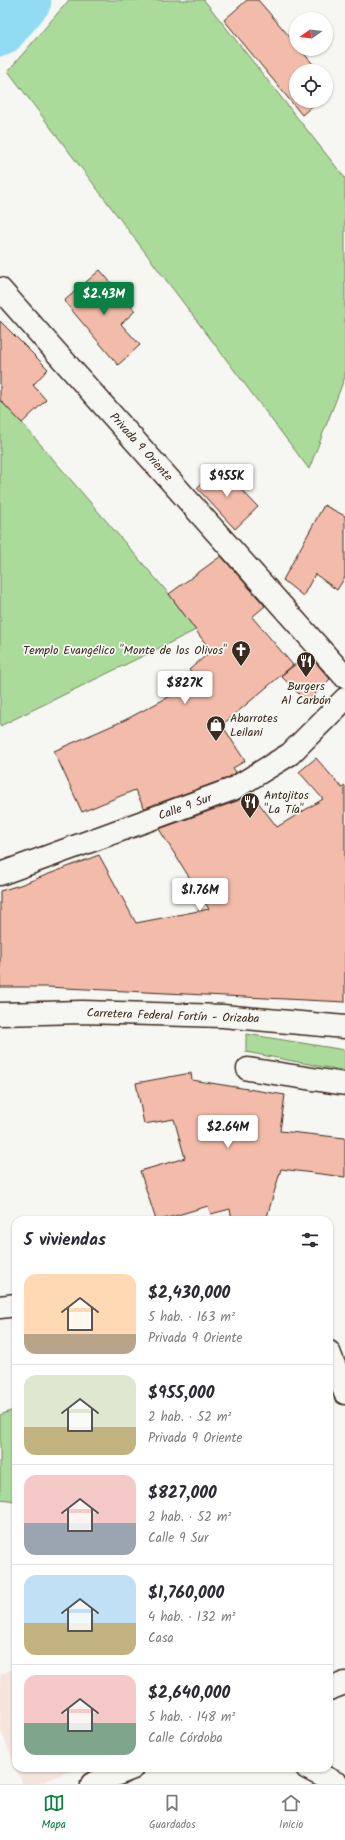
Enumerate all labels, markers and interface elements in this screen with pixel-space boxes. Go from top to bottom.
north arrow [289,12,333,56]
map controls [289,12,333,108]
button: locate [289,64,333,108]
pin: $2.43M [71,282,137,316]
text: $2.43M [83,284,125,305]
street label: Privada 9 Oriente [105,408,178,486]
pin: $955K [199,464,255,498]
text: $955K [209,466,245,487]
church icon: Templo Evangélico "Monte de los Olivos" [230,639,252,667]
place label: Templo Evangélico "Monte de los Olivos" [23,641,227,660]
restaurant icon: Burgers Al Carbón [295,650,317,678]
pin: $827K [157,671,213,705]
text: $827K [167,673,203,694]
place label: Burgers Al Carbón [281,677,331,710]
place label: Abarrotes Leilani [230,709,278,742]
shop icon: Abarrotes Leilani [205,714,227,742]
place label: Antojitos "La Tía" [264,786,309,819]
street label: Calle 9 Sur [156,788,215,825]
restaurant icon: Antojitos "La Tía" [239,791,261,819]
pin: $1.76M [167,878,233,912]
text: $1.76M [181,880,219,901]
street label: Carretera Federal Fortín - Orizaba [86,1003,260,1029]
pin: $2.64M [195,1115,261,1149]
text: $2.64M [207,1117,249,1138]
text: 5 viviendas [24,1227,106,1254]
icon: filters [299,1229,321,1251]
text: $2,430,000 [148,1280,230,1307]
icon: home [56,1290,104,1338]
text: 5 hab. · 163 m² [148,1307,235,1328]
text: Privada 9 Oriente [148,1328,242,1349]
text: $955,000 [148,1380,215,1407]
icon: home [56,1391,104,1439]
text: 2 hab. · 52 m² [148,1407,231,1428]
text: Privada 9 Oriente [148,1428,242,1449]
text: $827,000 [148,1480,217,1507]
icon: home [56,1491,104,1539]
text: 2 hab. · 52 m² [148,1507,231,1528]
text: Calle 9 Sur [148,1528,208,1549]
text: $1,760,000 [148,1580,224,1607]
icon: home [56,1591,104,1639]
text: 4 hab. · 132 m² [148,1607,235,1628]
text: Casa [148,1628,174,1649]
text: $2,640,000 [148,1680,230,1707]
icon: home [56,1691,104,1739]
text: 5 hab. · 148 m² [148,1707,235,1728]
text: Calle Córdoba [148,1728,223,1749]
tab: Mapa [42,1792,66,1834]
tab: Guardados [149,1792,196,1834]
tab: Inicio [279,1792,303,1834]

